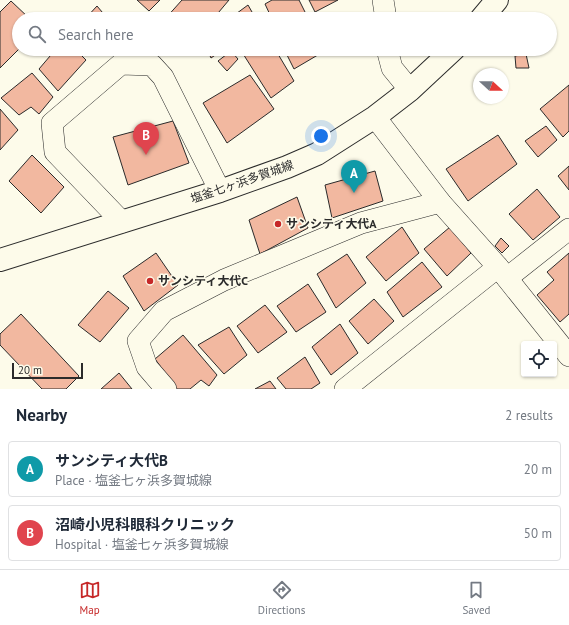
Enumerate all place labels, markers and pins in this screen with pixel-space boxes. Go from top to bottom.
pin: B [133,122,159,155]
pin: A [341,160,367,193]
place label: サンシティ大代A [286,216,377,231]
marker: サンシティ大代A [273,219,283,229]
place label: サンシティ大代C [158,273,248,288]
marker: サンシティ大代C [145,276,155,286]

